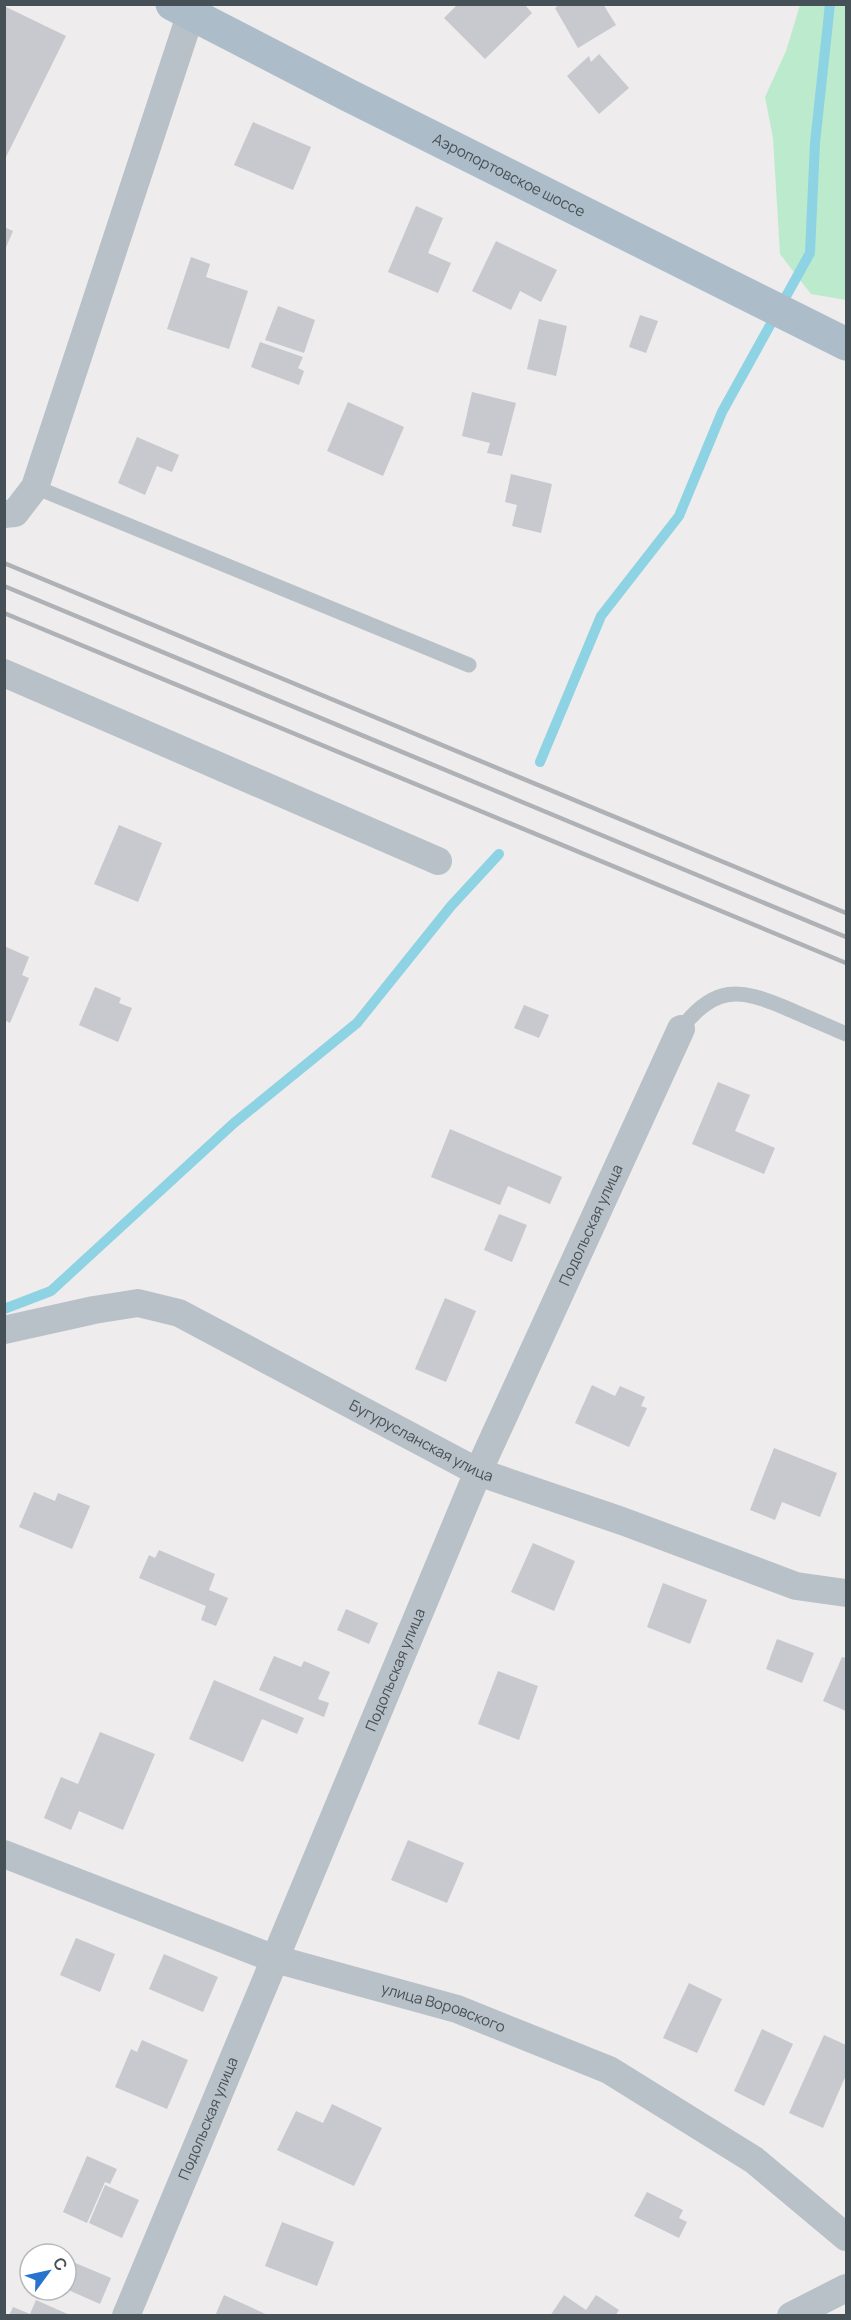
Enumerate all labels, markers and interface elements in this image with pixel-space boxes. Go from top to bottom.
street label: Аэропортовское шоссе [429,128,589,222]
street label: Подольская улица [554,1161,628,1289]
street label: Бугурусланская улица [346,1394,496,1486]
street label: Подольская улица [360,1605,430,1735]
street label: улица Воровского [379,1978,509,2037]
street label: Подольская улица [173,2054,243,2183]
north arrow [18,2242,78,2302]
text: С [48,2253,73,2275]

